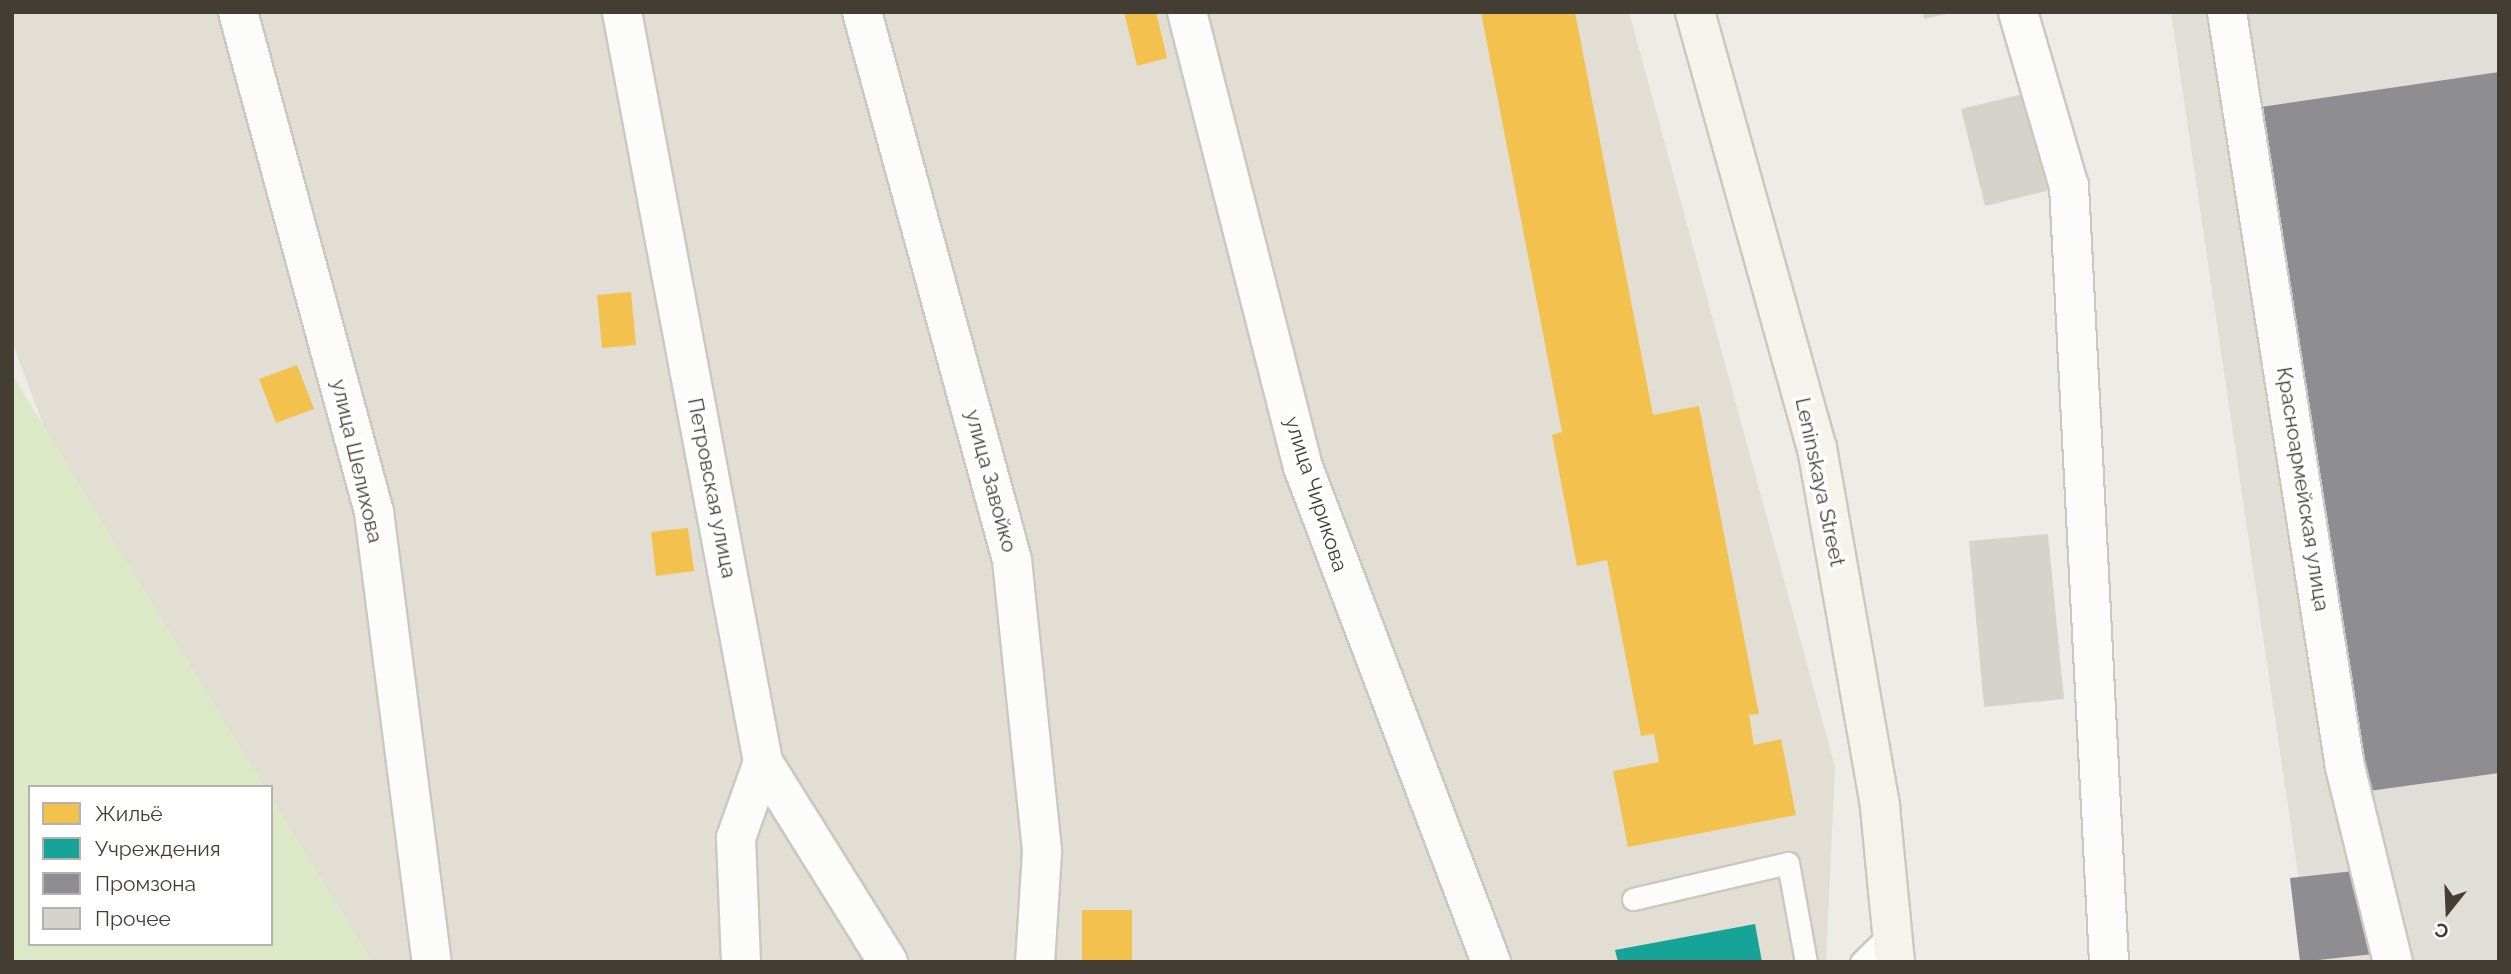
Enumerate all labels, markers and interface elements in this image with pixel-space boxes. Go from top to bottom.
street label: Красноармейская улица [2271,365,2335,613]
street label: улица Шелихова [326,377,388,545]
street label: Leninskaya Street [1790,395,1850,569]
street label: Петровская улица [682,396,742,580]
street label: улица Завойко [960,407,1022,555]
street label: улица Чирикова [1279,413,1353,575]
legend [28,785,273,946]
text: Жильё [95,801,163,826]
text: Учреждения [95,836,221,861]
text: Промзона [95,871,196,896]
north arrow [2413,876,2483,946]
text: Прочее [95,906,171,931]
text: С [2432,918,2451,943]

